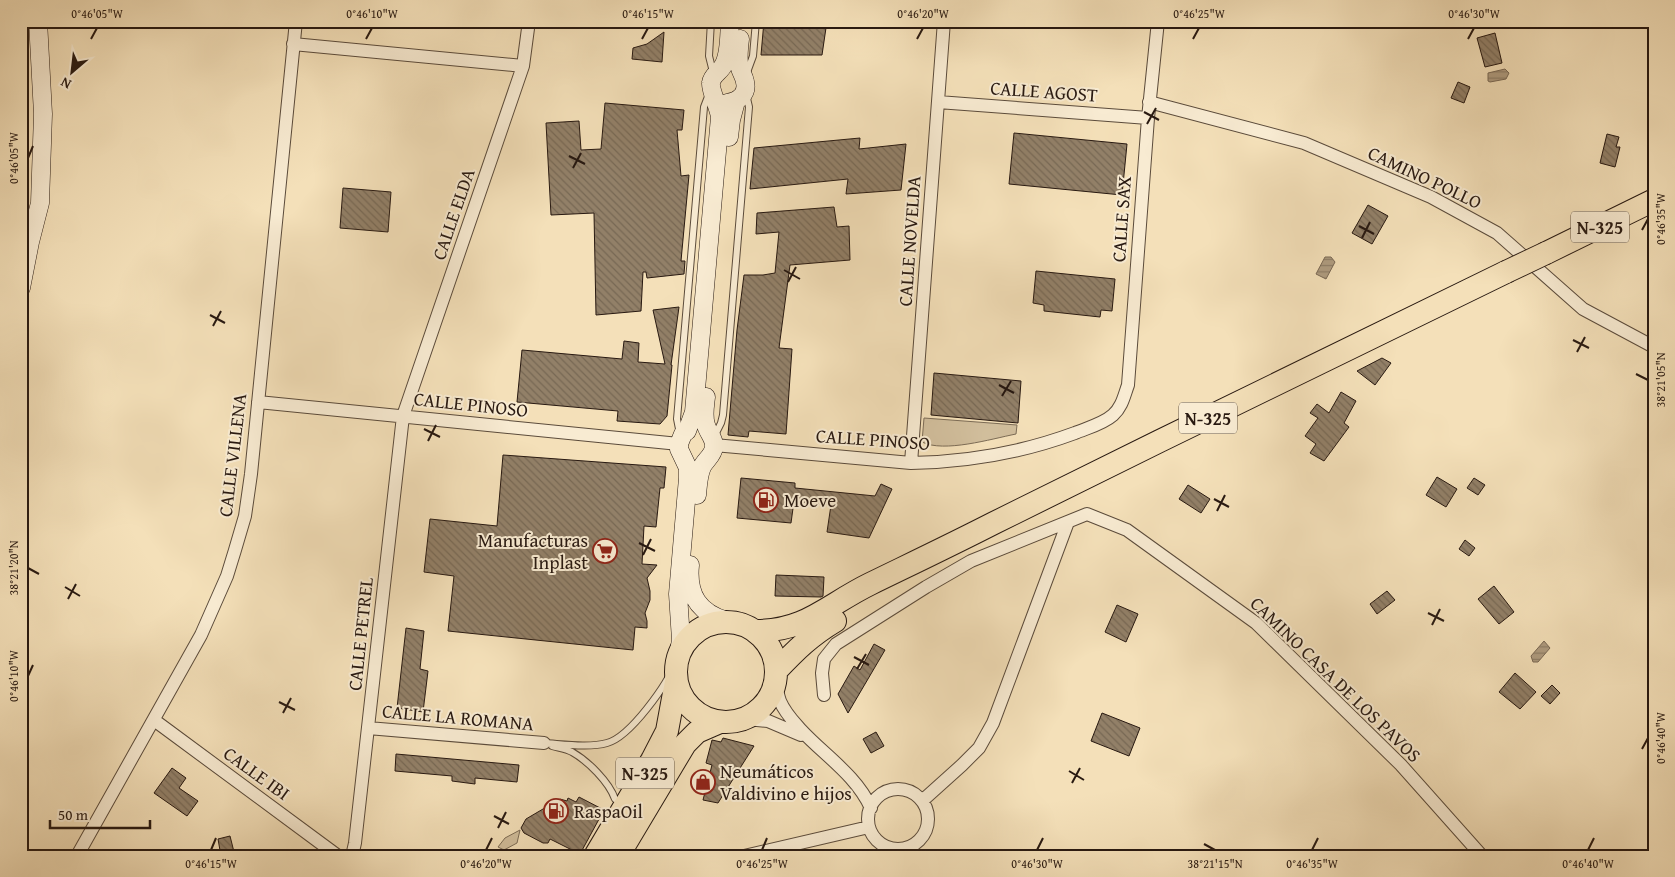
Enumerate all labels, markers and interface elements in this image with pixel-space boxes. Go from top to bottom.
text: 0°46'05"W [71,5,124,22]
text: 0°46'10"W [346,5,399,22]
text: 0°46'15"W [622,5,675,22]
text: 0°46'20"W [897,5,950,22]
text: 0°46'25"W [1173,5,1226,22]
text: 0°46'30"W [1448,5,1501,22]
north arrow [48,48,98,98]
text: N [57,72,75,95]
street label: CALLE AGOST [989,73,1099,109]
text: 0°46'05"W [5,131,22,184]
street label: CAMINO POLLO [1363,138,1487,216]
street label: CALLE ELDA [424,164,482,263]
street label: CALLE NOVELDA [890,174,928,307]
street label: CALLE SAX [1104,175,1138,263]
text: 0°46'35"W [1652,192,1669,245]
road number: N-325 [1571,212,1629,242]
text: 38°21'05"N [1652,352,1669,408]
street label: CALLE PINOSO [413,384,529,424]
street label: CALLE VILLENA [211,391,254,518]
road number: N-325 [1179,402,1237,433]
street label: CALLE PINOSO [815,421,931,457]
place label: Moeve [784,486,836,514]
fuel station icon: Moeve [753,487,779,513]
place label: Manufacturas Inplast [478,526,588,576]
supermarket icon: Manufacturas Inplast [592,538,618,564]
text: 38°21'20"N [5,540,22,596]
street label: CALLE PETREL [340,576,380,692]
street label: CAMINO CASA DE LOS PAVOS [1244,590,1428,768]
text: 0°46'10"W [5,649,22,702]
street label: CALLE LA ROMANA [381,696,535,738]
text: 0°46'40"W [1652,711,1669,764]
street label: CALLE IBI [218,739,296,807]
place label: Neumáticos Valdivino e hijos [720,757,852,807]
road number: N-325 [616,758,674,788]
shop icon: Neumáticos Valdivino e hijos [690,769,716,795]
scale bar [50,797,150,829]
place label: RaspaOil [574,797,643,825]
fuel station icon: RaspaOil [543,798,569,824]
text: 50 m [58,804,89,825]
text: 0°46'15"W [185,855,238,872]
text: 0°46'20"W [460,855,513,872]
text: 0°46'25"W [736,855,789,872]
text: 0°46'30"W [1011,855,1064,872]
text: 38°21'15"N [1187,855,1243,872]
text: 0°46'35"W [1286,855,1339,872]
text: 0°46'40"W [1562,855,1615,872]

